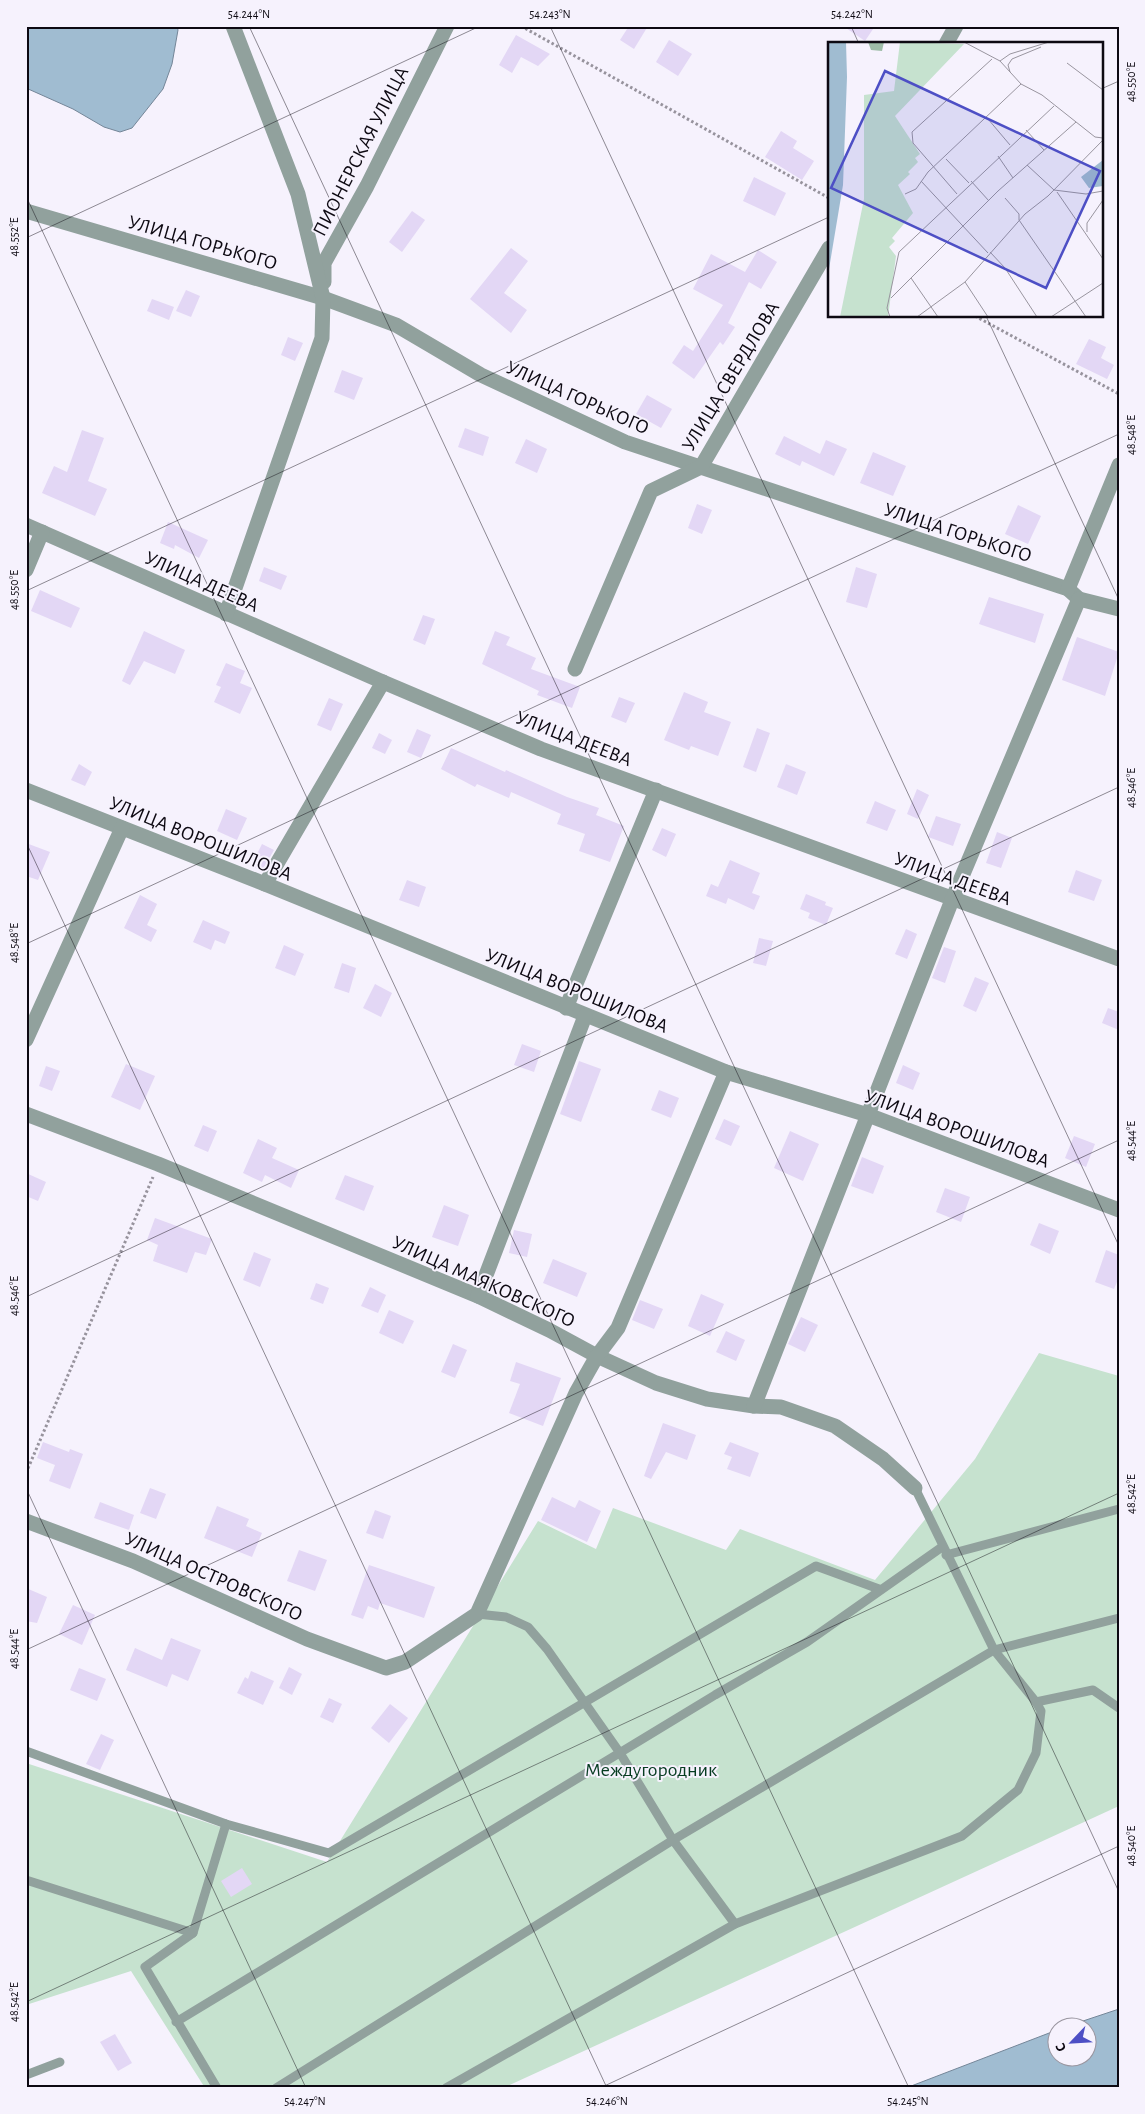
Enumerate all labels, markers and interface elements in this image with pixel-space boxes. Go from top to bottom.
text: 54.244°N [228,8,270,20]
text: 54.243°N [529,8,571,20]
text: 54.242°N [831,8,873,20]
inset map [828,42,1102,318]
text: 48.550°E [1125,62,1137,102]
street label: ПИОНЕРСКАЯ УЛИЦА [309,63,412,239]
street label: УЛИЦА ГОРЬКОГО [126,212,280,274]
text: 48.552°E [8,217,20,257]
street label: УЛИЦА СВЕРДЛОВА [678,298,783,455]
street label: УЛИЦА ГОРЬКОГО [503,357,652,438]
text: 48.548°E [1125,415,1137,455]
street label: УЛИЦА ГОРЬКОГО [881,500,1034,566]
street label: УЛИЦА ДЕЕВА [142,548,262,616]
text: 48.550°E [8,570,20,610]
street label: УЛИЦА ДЕЕВА [513,708,635,770]
text: 48.546°E [1125,768,1137,808]
street label: УЛИЦА ВОРОШИЛОВА [106,793,295,885]
street label: УЛИЦА ДЕЕВА [892,849,1014,909]
text: 48.548°E [8,923,20,963]
street label: УЛИЦА ВОРОШИЛОВА [482,945,671,1037]
street label: УЛИЦА ВОРОШИЛОВА [861,1086,1052,1172]
text: 48.544°E [1125,1121,1137,1161]
street label: УЛИЦА МАЯКОВСКОГО [389,1232,578,1331]
text: 48.546°E [8,1276,20,1316]
text: 48.542°E [1125,1474,1137,1514]
street label: УЛИЦА ОСТРОВСКОГО [122,1529,306,1625]
text: 48.544°E [8,1629,20,1669]
park label: Междугородник [585,1760,717,1780]
text: 48.540°E [1125,1825,1137,1866]
text: 48.542°E [8,1982,20,2022]
north arrow [1048,2016,1098,2066]
text: С [1053,2040,1069,2054]
text: 54.247°N [284,2095,326,2107]
text: 54.246°N [586,2095,628,2107]
text: 54.245°N [887,2095,929,2107]

